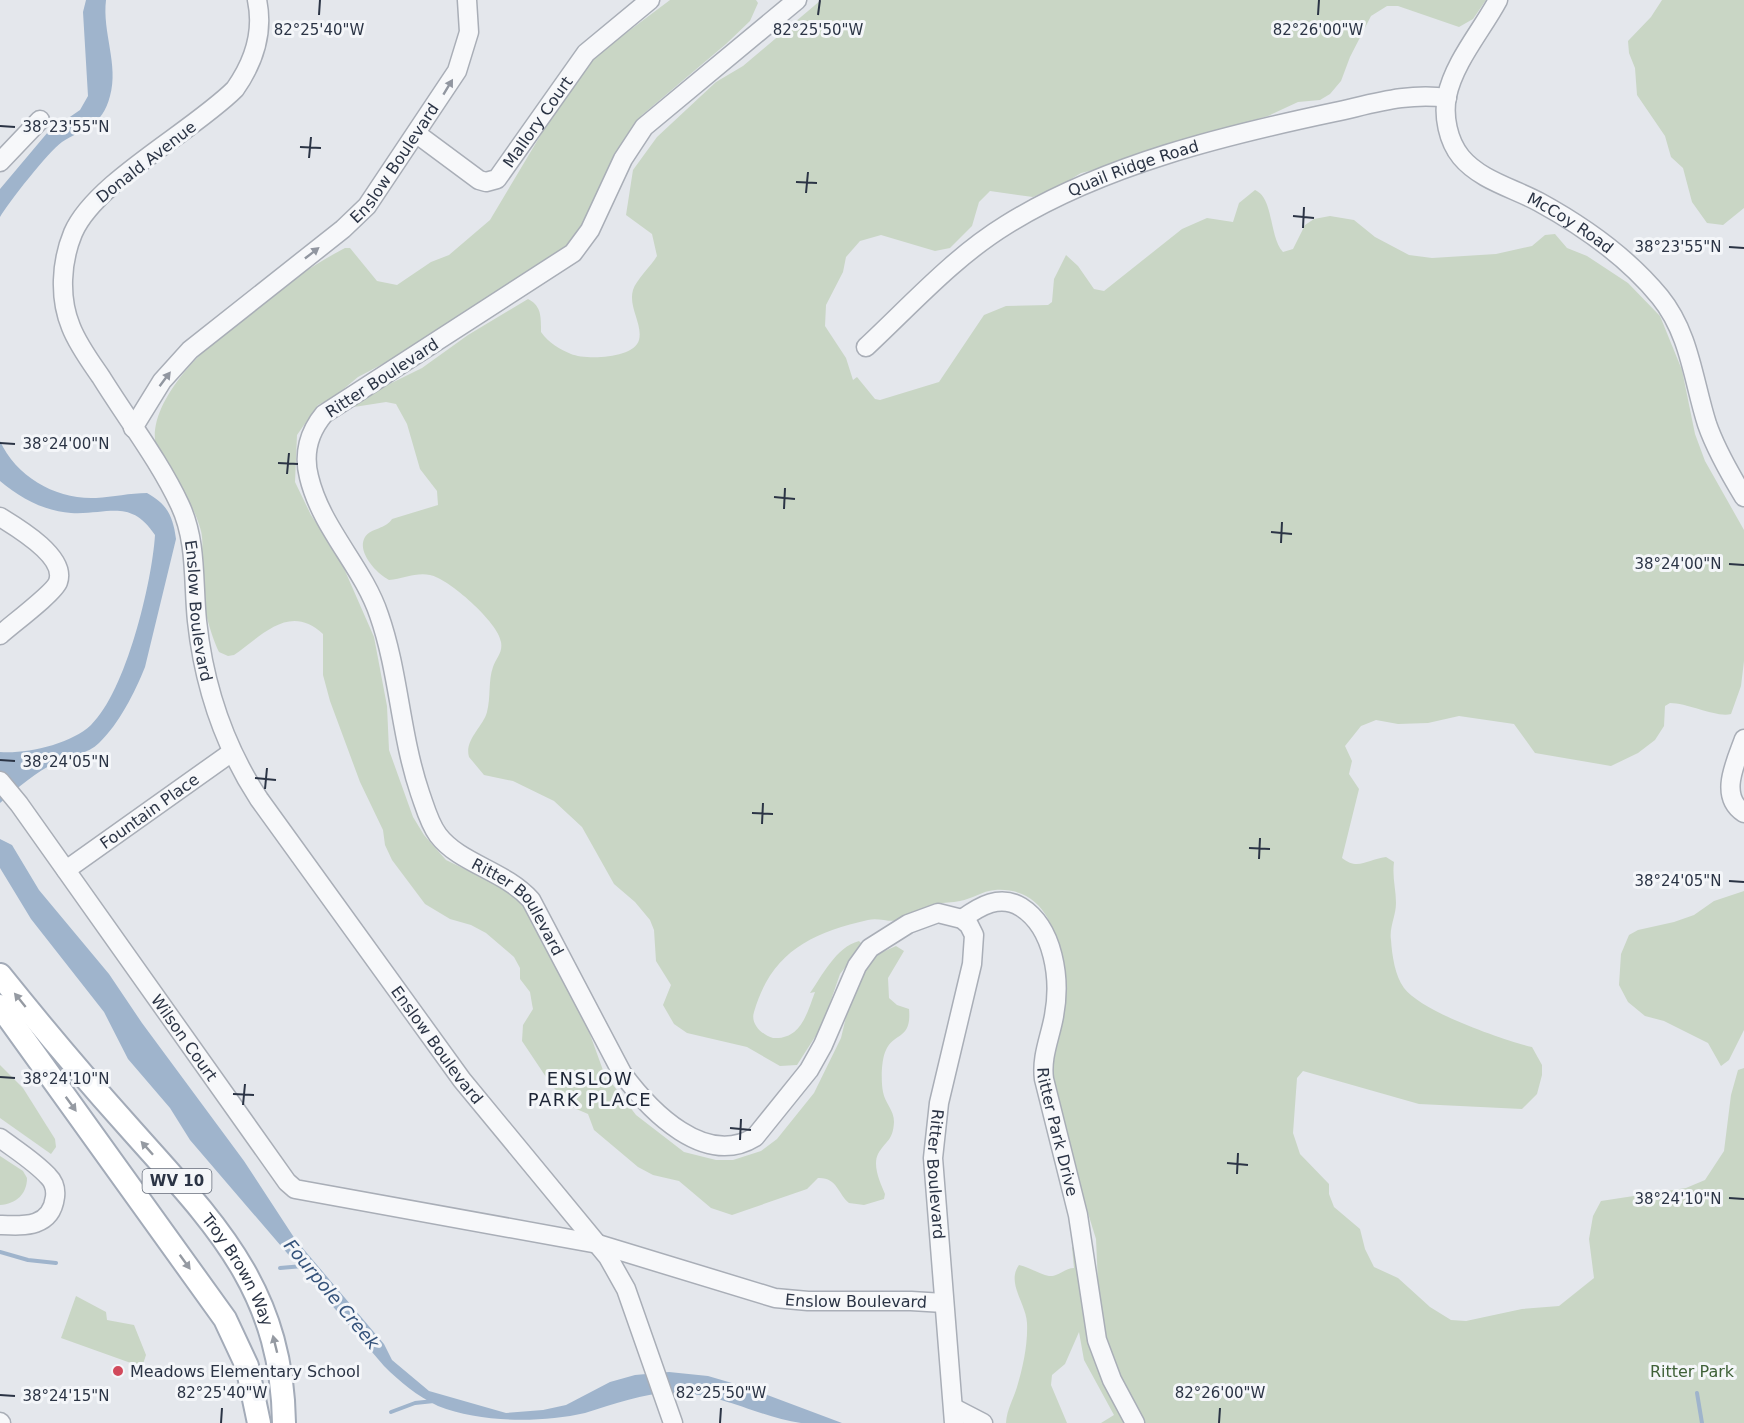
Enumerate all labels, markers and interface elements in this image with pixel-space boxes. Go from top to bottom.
text: 82°25'40"W [274,21,364,39]
text: 82°25'50"W [773,21,863,39]
text: 82°26'00"W [1273,21,1363,39]
street label: Mallory Court [499,72,576,171]
one-way arrow [442,79,453,95]
street label: Enslow Boulevard [346,99,442,227]
street label: Donald Avenue [92,117,200,207]
text: 38°23'55"N [22,118,110,136]
street label: Quail Ridge Road [1065,136,1201,200]
street label: McCoy Road [1524,188,1617,257]
text: 38°23'55"N [1634,238,1722,256]
one-way arrow [305,247,320,259]
street label: Ritter Boulevard [322,334,442,422]
one-way arrow [158,371,171,387]
text: 38°24'00"N [22,435,110,453]
street label: Enslow Boulevard [181,539,217,683]
text: 38°24'00"N [1634,555,1722,573]
text: 38°24'05"N [22,753,110,771]
street label: Fountain Place [96,769,202,853]
street label: Ritter Boulevard [469,854,568,959]
text: 38°24'05"N [1634,872,1722,890]
street label: Enslow Boulevard [388,982,487,1108]
street label: Wilson Court [147,990,222,1084]
one-way arrow [14,993,27,1008]
street label: Ritter Park Drive [1034,1067,1082,1198]
district label: ENSLOW PARK PLACE [528,1068,652,1110]
text: 38°24'10"N [22,1070,110,1088]
one-way arrow [65,1096,77,1112]
street label: Ritter Boulevard [924,1108,949,1240]
one-way arrow [141,1141,154,1156]
road number: WV 10 [142,1169,212,1193]
text: 38°24'10"N [1634,1190,1722,1208]
street label: Troy Brown Way [198,1209,277,1328]
water label: Fourpole Creek [280,1235,385,1354]
one-way arrow [179,1255,191,1270]
street label: Enslow Boulevard [784,1289,928,1311]
one-way arrow [269,1335,279,1353]
place label: Meadows Elementary School [130,1362,360,1381]
park label: Ritter Park [1650,1362,1735,1381]
marker: Meadows Elementary School [111,1364,125,1378]
text: 82°25'40"W [177,1384,267,1402]
text: 82°25'50"W [676,1384,766,1402]
text: 82°26'00"W [1175,1384,1265,1402]
text: 38°24'15"N [22,1387,110,1405]

